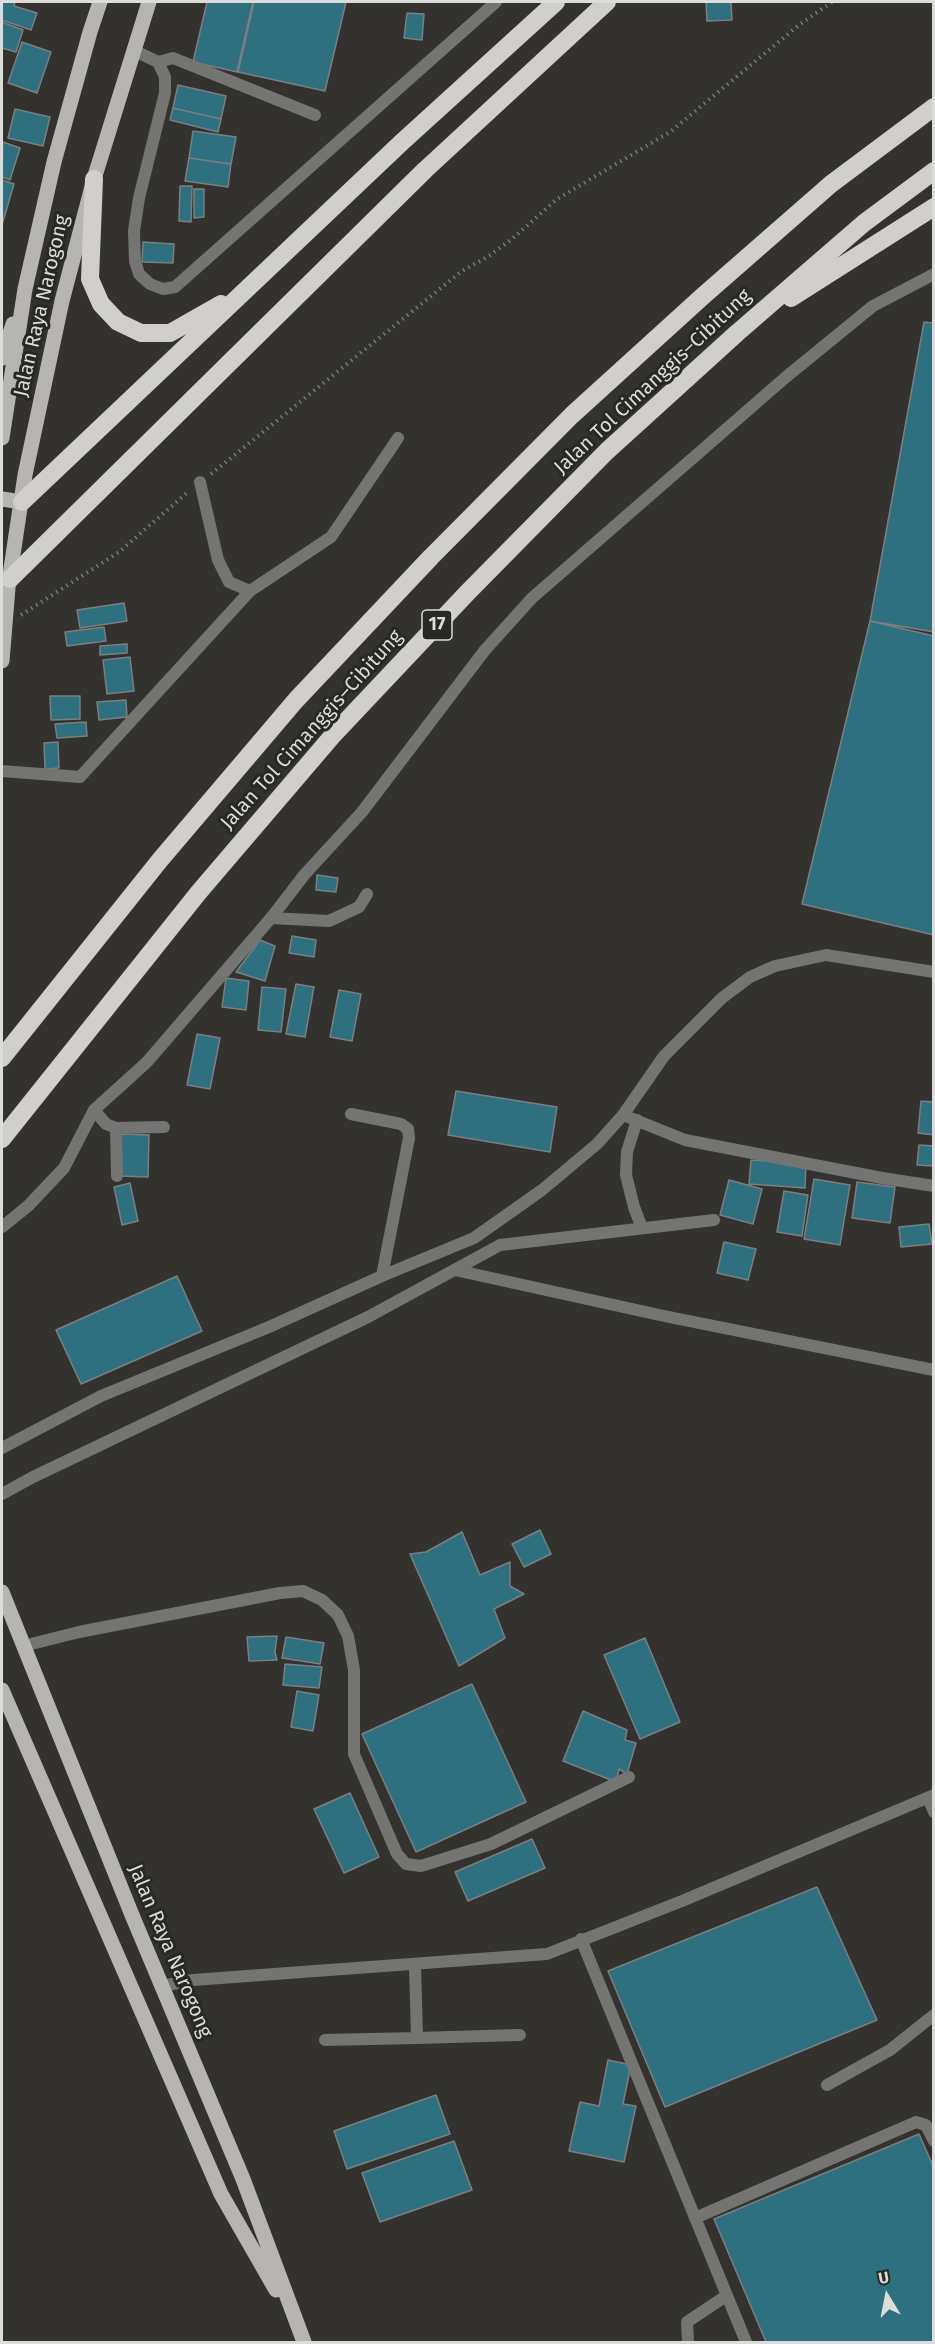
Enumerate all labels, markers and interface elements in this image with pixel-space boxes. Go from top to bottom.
street label: Jalan Raya Narogong [9,213,75,399]
street label: Jalan Tol Cimanggis–Cibitung [550,284,756,480]
road number: 17 [422,610,452,640]
street label: Jalan Tol Cimanggis–Cibitung [216,625,408,835]
street label: Jalan Raya Narogong [123,1861,217,2041]
north arrow [857,2266,917,2326]
text: U [877,2268,891,2288]

